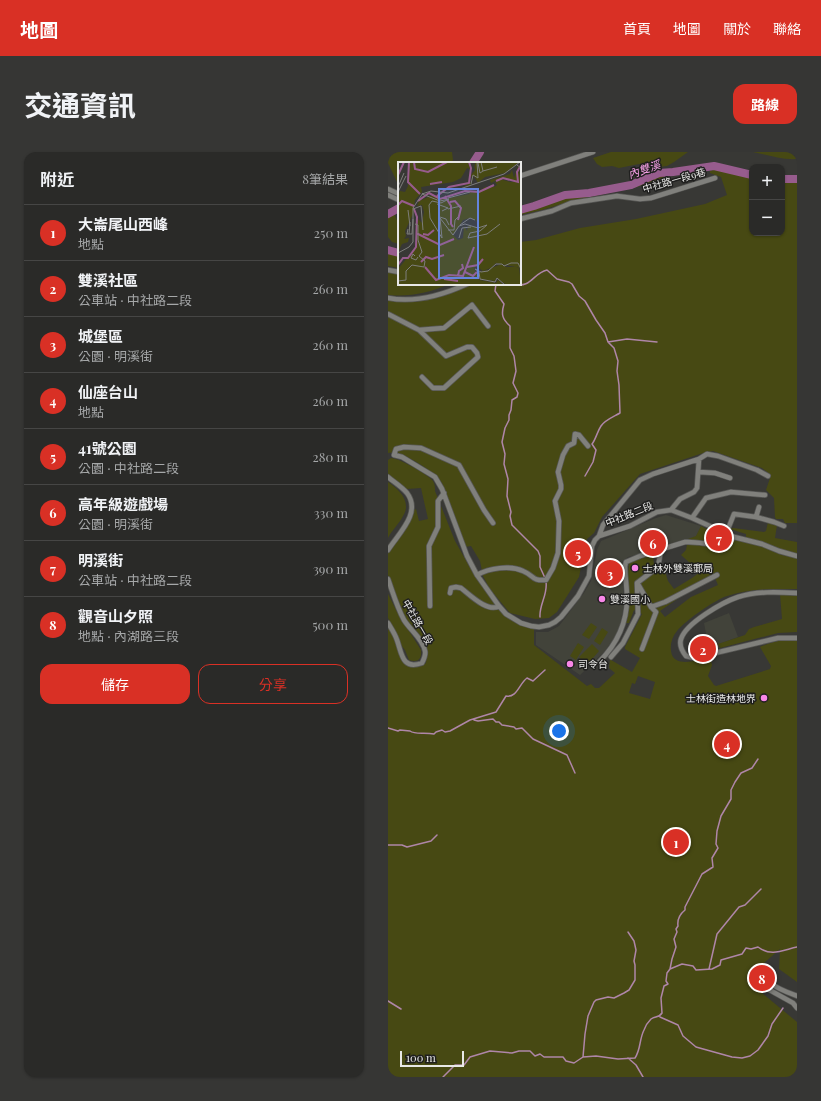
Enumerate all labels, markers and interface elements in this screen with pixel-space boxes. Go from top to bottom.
text: 地圖 [20,16,58,42]
text: 首頁 [623,19,651,38]
text: 地圖 [673,19,701,38]
text: 關於 [723,19,751,38]
text: 聯絡 [773,19,801,38]
button: 路線 [733,84,797,124]
text: 交通資訊 [24,86,136,123]
water label: 內雙溪 [626,156,664,181]
inset map [398,162,521,285]
street label: 中社路一段9巷 [641,164,707,196]
map controls [749,164,785,236]
button: + [749,164,785,200]
text: 附近 [40,168,74,190]
text: 8筆結果 [302,170,348,187]
button: − [749,200,785,236]
text: 大崙尾山西峰 [78,214,168,234]
text: 1 [51,224,55,241]
text: 250 m [314,224,348,241]
text: 地點 [78,235,104,252]
text: 雙溪社區 [78,270,138,290]
text: 2 [50,280,56,297]
text: 260 m [312,280,348,297]
text: 公車站 · 中社路二段 [78,291,192,308]
text: 城堡區 [78,326,123,346]
text: 3 [50,336,56,353]
text: 260 m [312,336,348,353]
text: 公園 · 明溪街 [78,347,153,364]
text: 仙座台山 [78,382,138,402]
text: 4 [50,392,56,409]
text: 260 m [312,392,348,409]
text: 地點 [78,403,104,420]
text: 41號公園 [78,438,137,458]
text: 5 [50,448,56,465]
text: 280 m [312,448,348,465]
text: 公園 · 中社路二段 [78,459,179,476]
text: 高年級遊戲場 [78,494,168,514]
street label: 中社路二段 [603,498,655,530]
text: 6 [49,504,57,521]
text: 330 m [314,504,348,521]
text: 公園 · 明溪街 [78,515,153,532]
pin: 7 [706,523,732,553]
pin: 6 [640,528,666,558]
pin: 5 [565,538,591,568]
text: 明溪街 [78,550,123,570]
pin: 3 [597,558,623,588]
text: 7 [50,560,56,577]
text: 390 m [313,560,348,577]
place label: 士林外雙溪郵局 [643,561,713,575]
marker: 士林外雙溪郵局 [630,563,640,573]
text: 公車站 · 中社路二段 [78,571,192,588]
place label: 雙溪國小 [610,592,650,606]
marker: 雙溪國小 [597,594,607,604]
street label: 中社路一段 [399,597,437,647]
text: 觀音山夕照 [78,606,153,626]
text: 8 [49,616,57,633]
text: 500 m [312,616,348,633]
text: 地點 · 內湖路三段 [78,627,179,644]
pin: 2 [690,634,716,664]
place label: 司令台 [578,657,608,671]
marker: 司令台 [565,659,575,669]
button: 儲存 [40,664,190,704]
button: 分享 [198,664,348,704]
place label: 士林街造林地界 [686,691,756,705]
marker: 士林街造林地界 [759,693,769,703]
your location [549,721,569,741]
pin: 4 [714,729,740,759]
pin: 1 [663,827,689,857]
pin: 8 [749,963,775,993]
scale bar [400,1049,464,1068]
text: 100 m [406,1050,436,1065]

